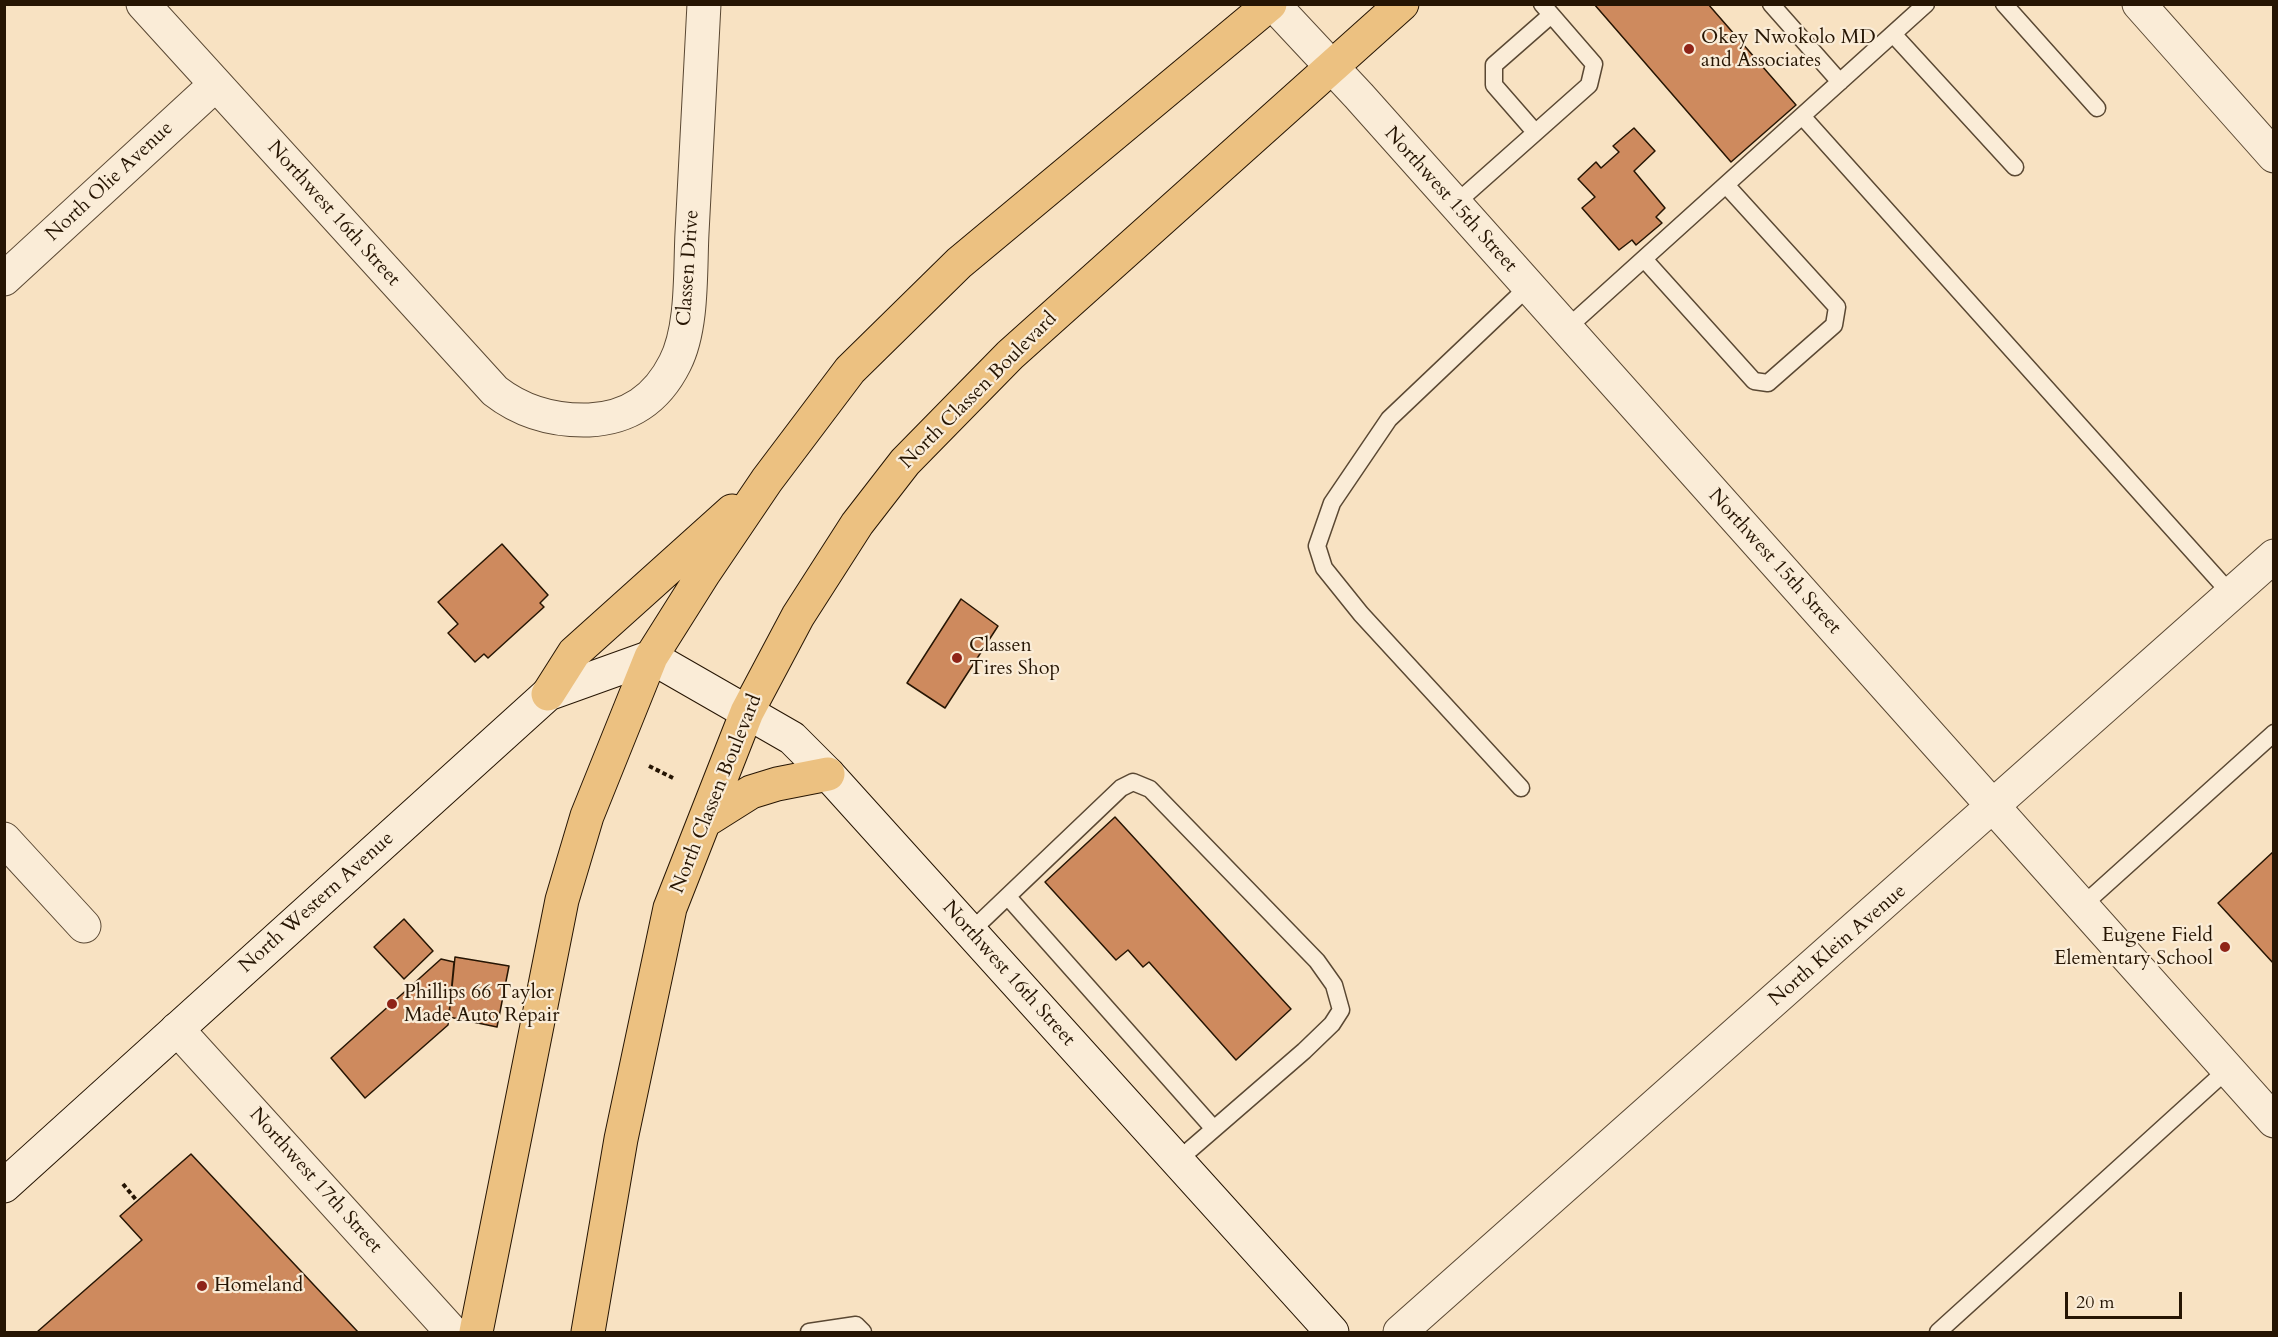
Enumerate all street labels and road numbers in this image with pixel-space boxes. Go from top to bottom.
street label: North Olie Avenue [41,117,179,247]
street label: Northwest 15th Street [1378,122,1522,278]
street label: Northwest 16th Street [261,136,405,292]
street label: Classen Drive [673,209,705,327]
street label: North Classen Boulevard [895,307,1063,475]
street label: Northwest 15th Street [1702,484,1846,640]
street label: North Classen Boulevard [666,691,768,897]
street label: North Western Avenue [235,827,399,979]
street label: North Klein Avenue [1764,880,1912,1012]
street label: Northwest 16th Street [936,896,1080,1052]
street label: Northwest 17th Street [243,1103,387,1259]

